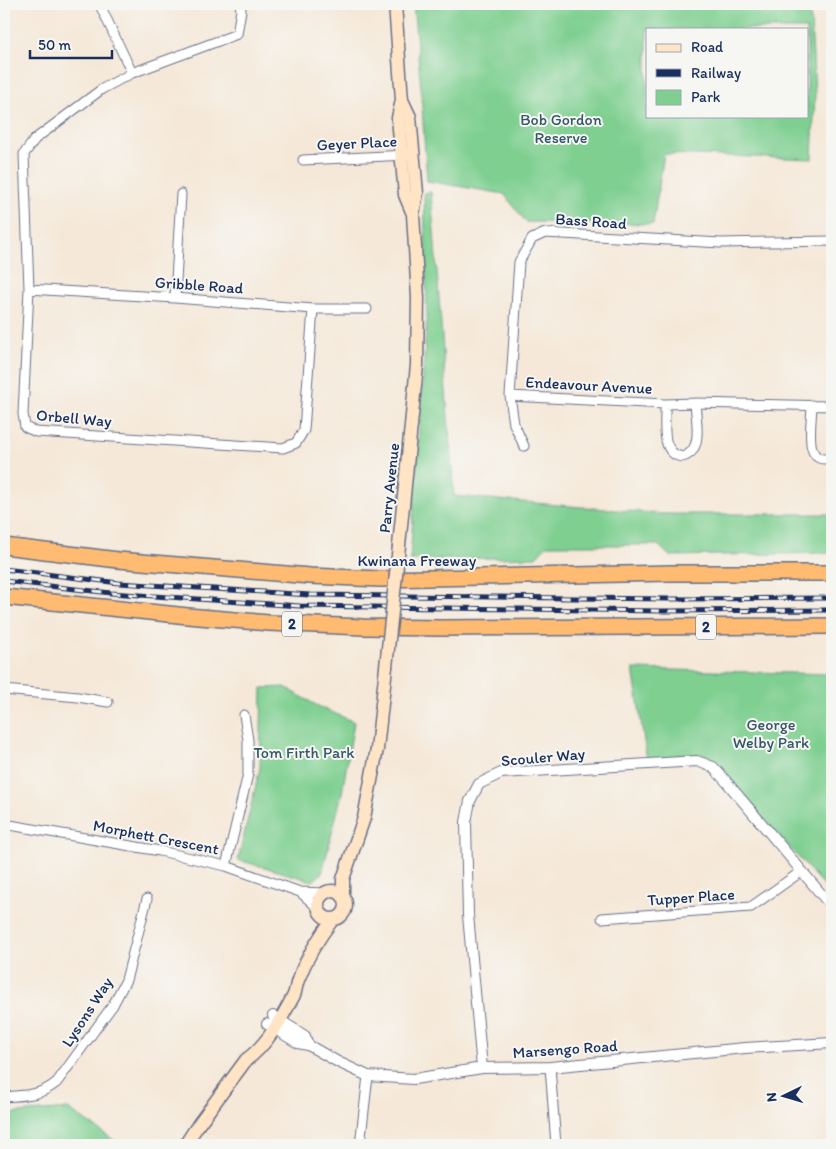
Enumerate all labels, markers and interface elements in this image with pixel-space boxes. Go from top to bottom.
scale bar [30,28,112,60]
legend [646,28,808,118]
text: 50 m [38,36,71,54]
text: Road [691,38,724,56]
text: Railway [691,64,741,82]
text: Park [691,88,721,106]
park label: Bob Gordon Reserve [520,110,602,147]
street label: Geyer Place [316,131,398,155]
street label: Bass Road [555,209,628,233]
street label: Gribble Road [154,272,244,298]
street label: Endeavour Avenue [525,372,653,398]
street label: Orbell Way [36,405,113,431]
street label: Parry Avenue [375,442,403,534]
street label: Kwinana Freeway [358,551,477,570]
road number: 2 [282,612,302,636]
road number: 2 [696,614,716,640]
park label: George Welby Park [733,715,809,752]
park label: Tom Firth Park [253,743,355,762]
street label: Scouler Way [500,744,586,770]
street label: Morphett Crescent [92,816,220,859]
street label: Tupper Place [647,884,735,910]
street label: Lysons Way [57,973,117,1050]
street label: Marsengo Road [512,1036,619,1062]
north arrow [758,1072,808,1122]
text: N [763,1092,780,1103]

